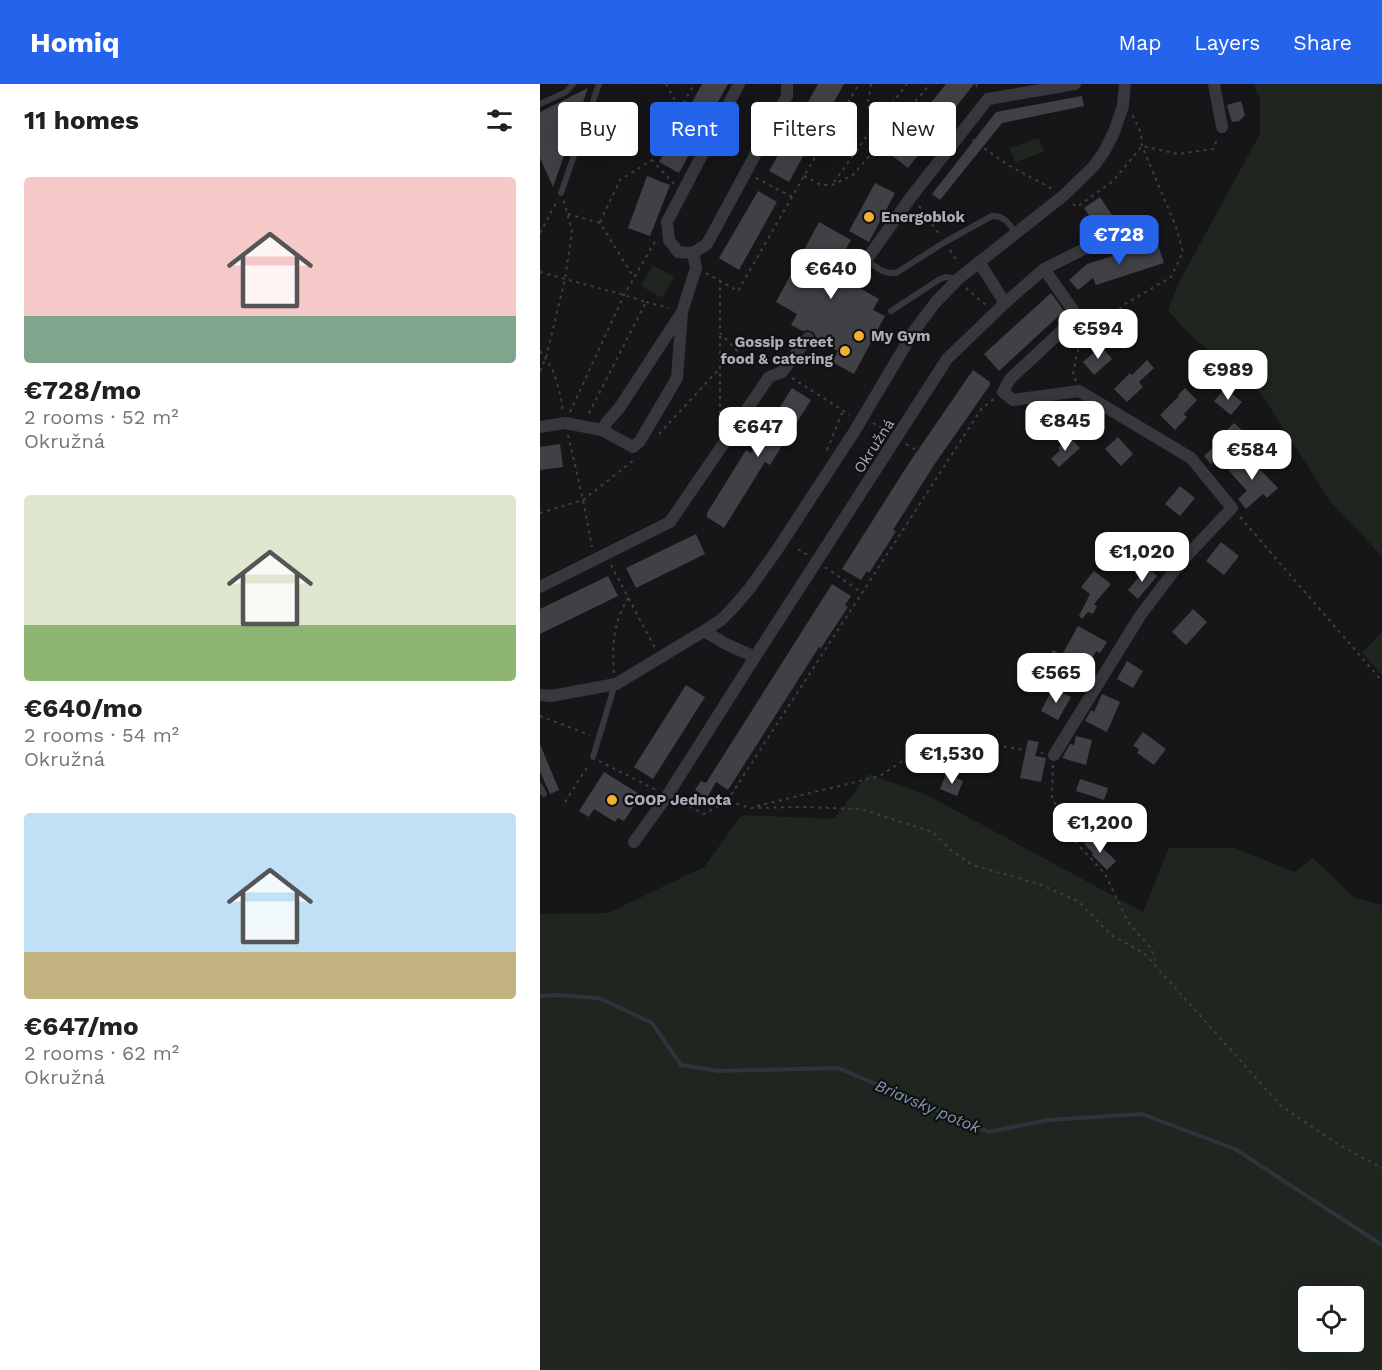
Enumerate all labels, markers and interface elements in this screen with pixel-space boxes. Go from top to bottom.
text: Homiq [30,26,120,59]
text: Map [1118,30,1161,55]
text: Layers [1194,30,1260,55]
text: Share [1293,30,1352,55]
chip: Buy [558,102,638,156]
chip: Rent [650,102,739,156]
chip: Filters [751,102,857,156]
chip: New [869,102,956,156]
icon: filters [483,104,516,137]
text: 11 homes [24,105,139,135]
place label: Energoblok [881,208,965,226]
marker: Energoblok [862,210,876,224]
pin: €728 [1083,215,1155,266]
icon: home [216,216,324,324]
text: €728 [1094,222,1144,246]
pin: €640 [795,249,867,300]
text: €640 [805,256,857,280]
pin: €594 [1062,309,1134,360]
text: €594 [1073,316,1123,340]
place label: My Gym [871,327,930,345]
marker: My Gym [852,329,866,343]
place label: Gossip street food & catering [721,333,834,368]
marker: Gossip street food & catering [838,344,852,358]
pin: €989 [1192,350,1264,401]
text: €989 [1202,357,1254,381]
text: €728/mo [24,375,141,405]
pin: €845 [1029,401,1101,452]
text: 2 rooms · 52 m² [24,405,179,429]
pin: €647 [722,407,794,458]
text: €845 [1039,408,1091,432]
text: €647 [733,414,783,438]
street label: Okružná [850,415,898,476]
text: Okružná [24,429,105,453]
pin: €584 [1216,430,1288,481]
text: €584 [1226,437,1278,461]
pin: €1,020 [1093,532,1191,583]
icon: home [216,534,324,642]
text: €1,020 [1109,539,1175,563]
pin: €565 [1020,653,1092,704]
text: €565 [1031,660,1081,684]
text: €640/mo [24,693,143,723]
text: 2 rooms · 54 m² [24,723,179,747]
pin: €1,530 [903,734,1001,785]
text: €1,530 [920,741,984,765]
text: Okružná [24,747,105,771]
place label: COOP Jednota [624,791,731,809]
marker: COOP Jednota [605,793,619,807]
pin: €1,200 [1051,803,1149,854]
text: €1,200 [1067,810,1133,834]
icon: home [216,852,324,960]
text: €647/mo [24,1011,139,1041]
text: 2 rooms · 62 m² [24,1041,179,1065]
text: Okružná [24,1065,105,1089]
water label: Briavsky potok [872,1076,984,1138]
map controls [1298,1286,1364,1352]
button: locate [1298,1286,1364,1352]

